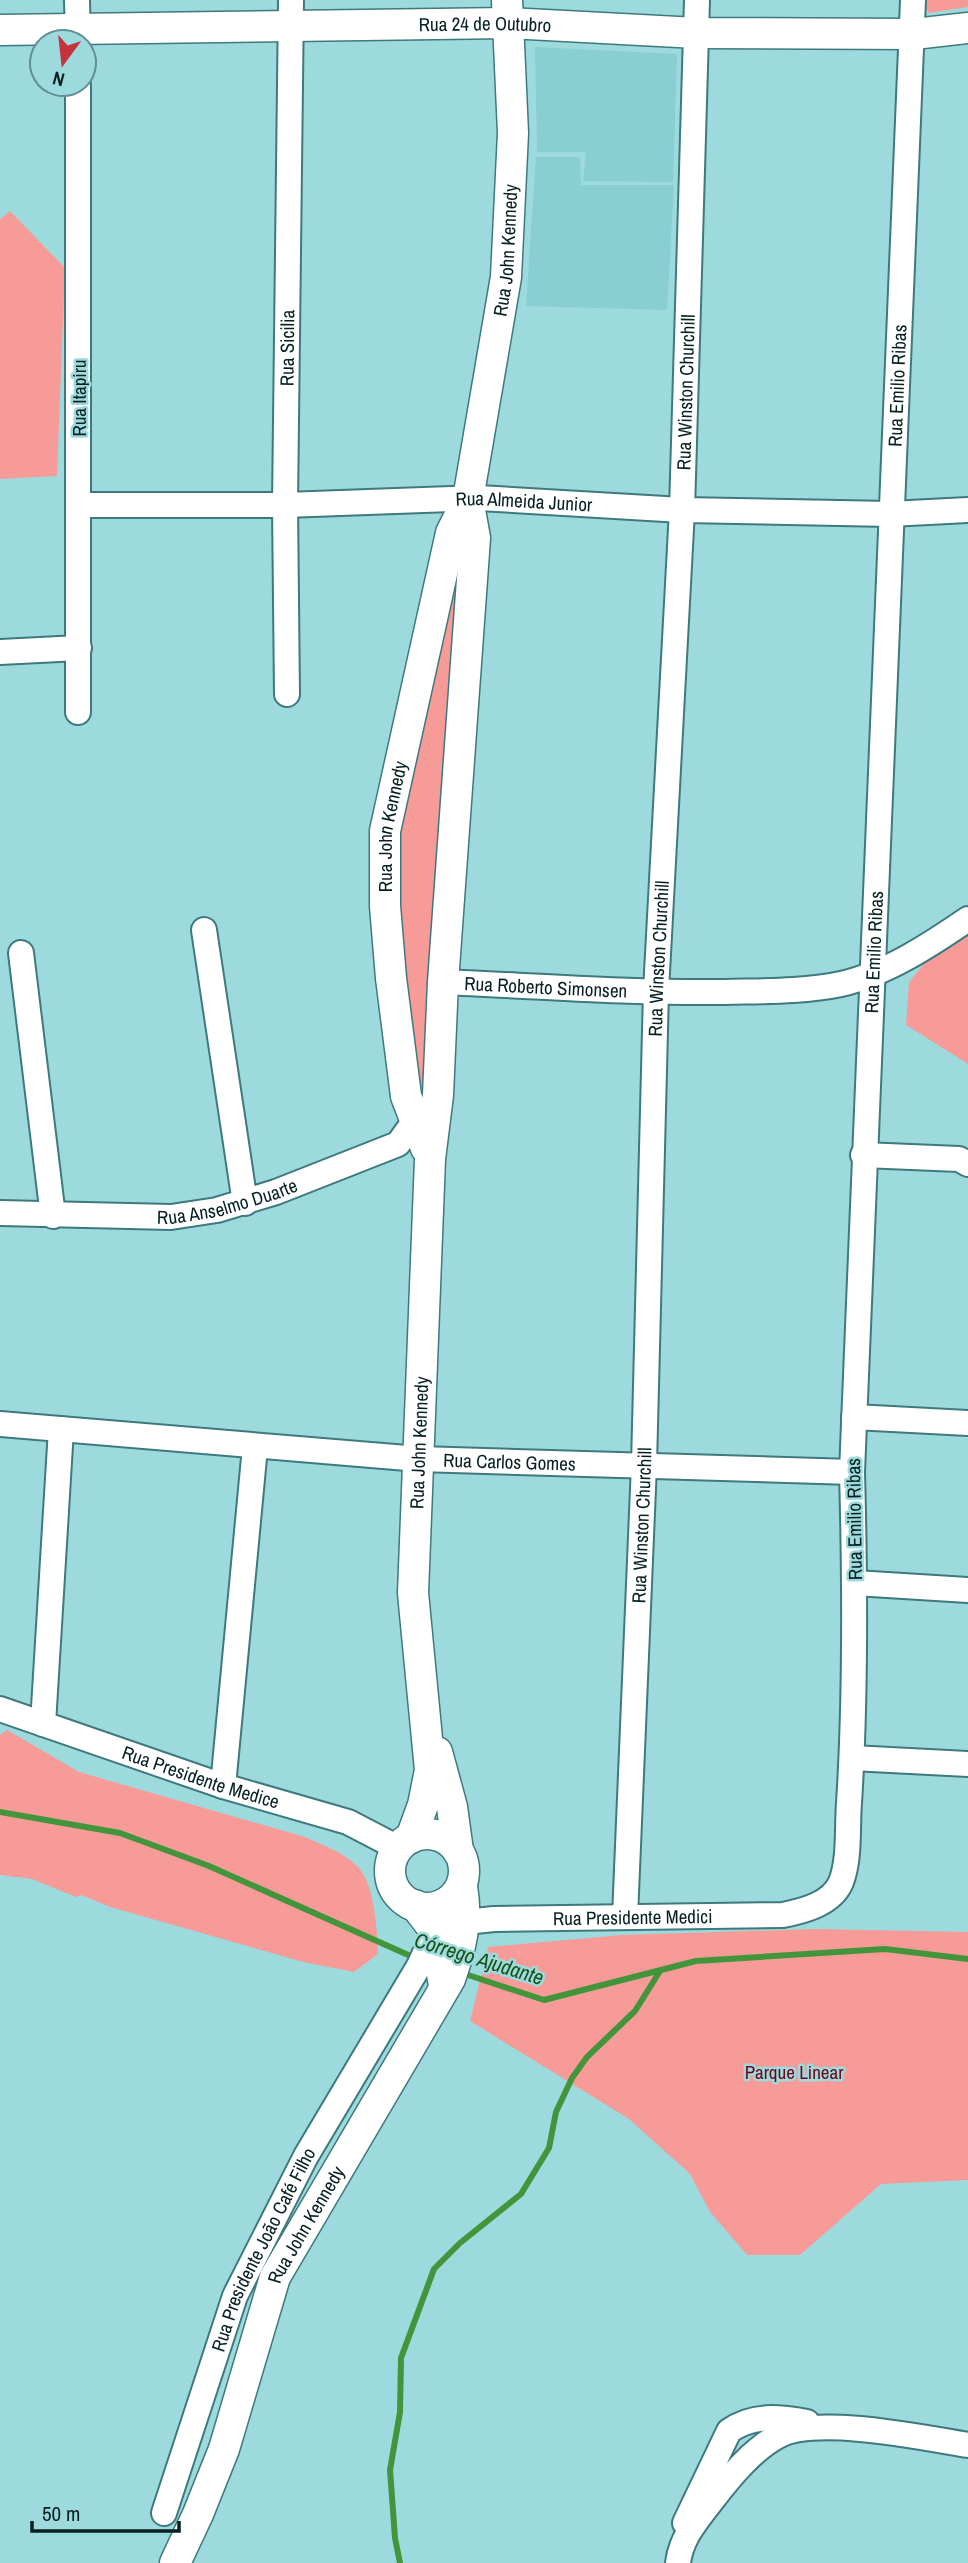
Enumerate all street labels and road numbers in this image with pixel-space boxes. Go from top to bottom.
street label: Rua 24 de Outubro [418,10,552,38]
street label: Rua John Kennedy [486,183,524,318]
street label: Rua Sicilia [273,309,300,386]
street label: Rua Winston Churchill [670,314,701,471]
street label: Rua Emilio Ribas [882,324,913,447]
street label: Rua Itapiru [66,359,92,437]
street label: Rua Almeida Junior [455,485,594,518]
street label: Rua John Kennedy [372,758,413,892]
street label: Rua Winston Churchill [642,880,675,1037]
street label: Rua Emilio Ribas [858,890,889,1014]
street label: Rua Roberto Simonsen [464,970,628,1004]
street label: Rua Anselmo Duarte [157,1172,301,1230]
street label: Rua John Kennedy [403,1376,434,1510]
street label: Rua Carlos Gomes [443,1447,576,1477]
street label: Rua Winston Churchill [625,1447,657,1604]
street label: Rua Emilio Ribas [840,1458,868,1580]
street label: Rua Presidente Medice [119,1739,282,1815]
street label: Rua Presidente Medici [553,1903,713,1931]
street label: Rua Presidente João Café Filho [205,2142,321,2355]
street label: Rua John Kennedy [261,2161,351,2286]

